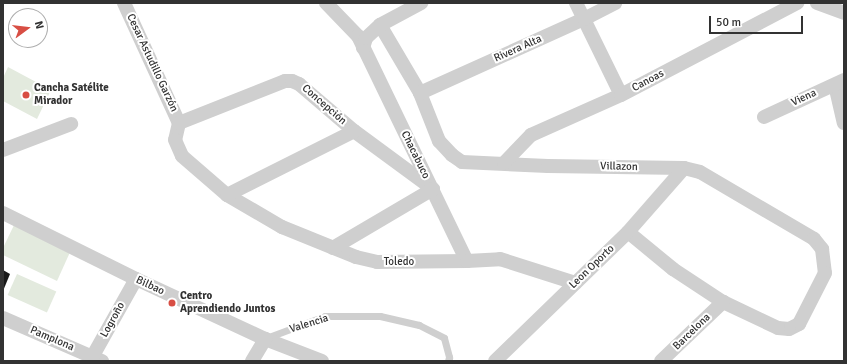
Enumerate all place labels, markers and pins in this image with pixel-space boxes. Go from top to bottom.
place label: Cancha Satélite Mirador [34,82,109,108]
marker: Cancha Satélite Mirador [21,90,31,100]
place label: Centro Aprendiendo Juntos [180,290,275,316]
marker: Centro Aprendiendo Juntos [167,298,177,308]

